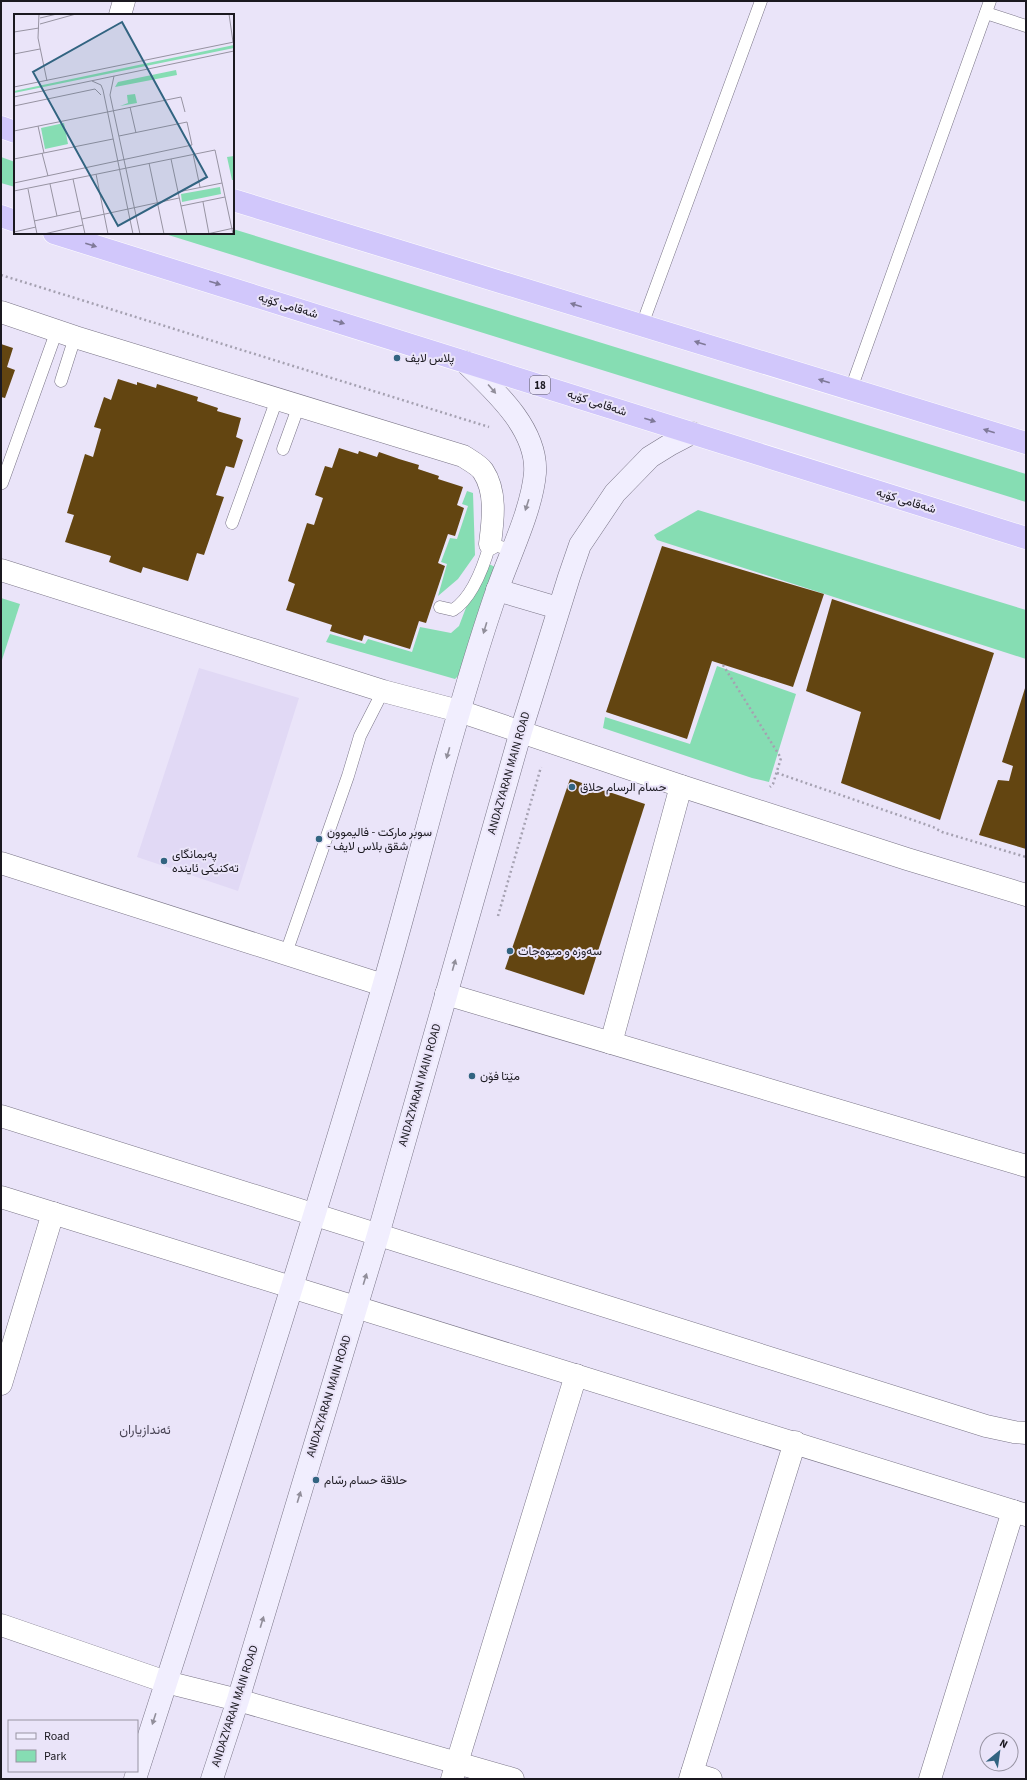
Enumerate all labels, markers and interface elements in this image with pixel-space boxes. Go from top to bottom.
inset map [14,14,234,234]
one-way arrow [86,242,98,248]
one-way arrow [210,281,222,287]
street label: شەقامی کۆیە [256,289,320,323]
one-way arrow [569,302,581,308]
one-way arrow [334,319,346,325]
one-way arrow [694,340,706,346]
place label: پلاس لایف [405,350,455,367]
marker: پلاس لایف [392,353,402,363]
road number: 18 [530,376,550,394]
one-way arrow [818,378,830,384]
one-way arrow [488,384,497,395]
street label: شەقامی کۆیە [565,385,629,421]
one-way arrow [645,417,657,423]
one-way arrow [982,428,994,434]
street label: شەقامی کۆیە [874,484,938,518]
one-way arrow [524,500,530,512]
one-way arrow [482,623,488,635]
street label: ANDAZYARAN MAIN ROAD [483,710,535,836]
one-way arrow [445,747,451,759]
place label: حسام الرسام حلاق [580,779,667,796]
marker: حسام الرسام حلاق [567,782,577,792]
place label: سوبر ماركت - فاليموون - شقق بلاس لايف [327,824,432,855]
marker: سوبر ماركت - فاليموون - شقق بلاس لايف [314,834,324,844]
place label: پەیمانگای تەکنیکی ئایندە [172,846,239,877]
marker: پەیمانگای تەکنیکی ئایندە [159,856,169,866]
place label: سەوزە و میوەجات [518,943,602,960]
marker: سەوزە و میوەجات [505,946,515,956]
one-way arrow [451,959,457,971]
street label: ANDAZYARAN MAIN ROAD [394,1022,446,1148]
place label: مێتا فۆن [480,1068,520,1085]
marker: مێتا فۆن [467,1071,477,1081]
one-way arrow [362,1273,368,1285]
street label: ANDAZYARAN MAIN ROAD [302,1333,356,1459]
district label: ئەندازیاران [119,1421,171,1439]
place label: حلاقة حسام رسّام [324,1472,407,1489]
marker: حلاقة حسام رسّام [311,1475,321,1485]
one-way arrow [296,1491,302,1503]
one-way arrow [259,1615,265,1627]
street label: ANDAZYARAN MAIN ROAD [207,1643,263,1769]
one-way arrow [151,1713,157,1725]
legend [8,1720,138,1772]
text: Road [44,1728,70,1745]
north arrow [979,1732,1019,1772]
text: N [997,1735,1010,1752]
text: Park [44,1748,66,1765]

